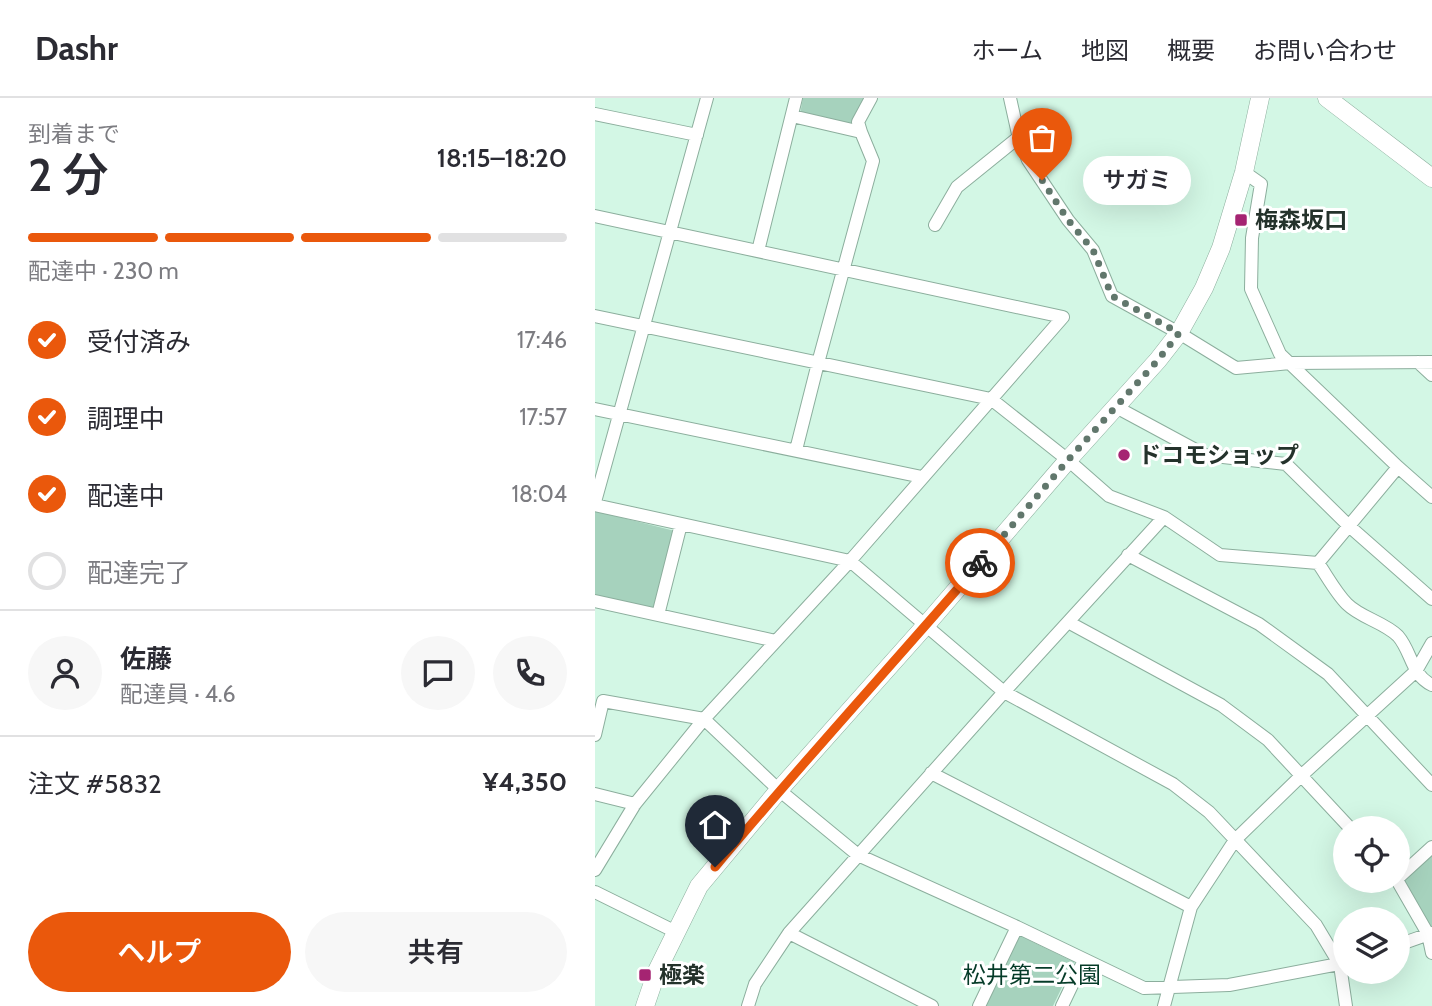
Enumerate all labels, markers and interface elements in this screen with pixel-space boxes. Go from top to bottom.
text: Dashr [35,28,118,68]
text: ホーム [972,36,1043,65]
text: 地図 [1081,36,1129,65]
text: 概要 [1167,36,1215,65]
text: お問い合わせ [1253,36,1397,65]
pin [1012,108,1072,180]
icon: bag [1023,119,1061,157]
text: 到着まで [28,120,120,148]
text: 18:15–18:20 [437,142,567,174]
text: 2 分 [28,147,109,203]
callout: サガミ [1084,155,1193,204]
text: サガミ [1103,166,1172,194]
place label: 梅森坂口 [1255,206,1347,234]
marker: 梅森坂口 [1233,212,1249,228]
text: 配達中 · 230 m [28,257,179,285]
icon: check [28,321,66,359]
text: 受付済み [87,326,191,358]
text: 17:46 [517,326,567,354]
icon: check [28,398,66,436]
text: 調理中 [87,403,165,435]
text: 17:57 [519,403,567,431]
place label: ドコモショップ [1138,441,1299,469]
marker: ドコモショップ [1116,447,1132,463]
icon: check [28,475,66,513]
text: 配達中 [87,480,165,512]
text: 18:04 [511,480,567,508]
courier [945,528,1015,598]
icon: bike [961,544,999,582]
text: 配達完了 [87,557,191,589]
button: person [28,636,102,710]
button: chat [401,636,475,710]
button: phone [493,636,567,710]
text: 佐藤 [120,643,172,675]
text: 配達員 · 4.6 [120,680,236,708]
text: ¥4,350 [483,766,567,798]
text: 注文 #5832 [28,768,162,800]
pin [685,795,745,867]
icon: home [696,806,734,844]
map controls [1333,816,1410,984]
button: locate [1333,816,1410,893]
button: layers [1333,907,1410,984]
button: ヘルプ [28,912,291,992]
button: 共有 [305,912,567,992]
place label: 極楽 [659,961,705,989]
park label: 松井第二公園 [963,961,1101,989]
marker: 極楽 [637,967,653,983]

